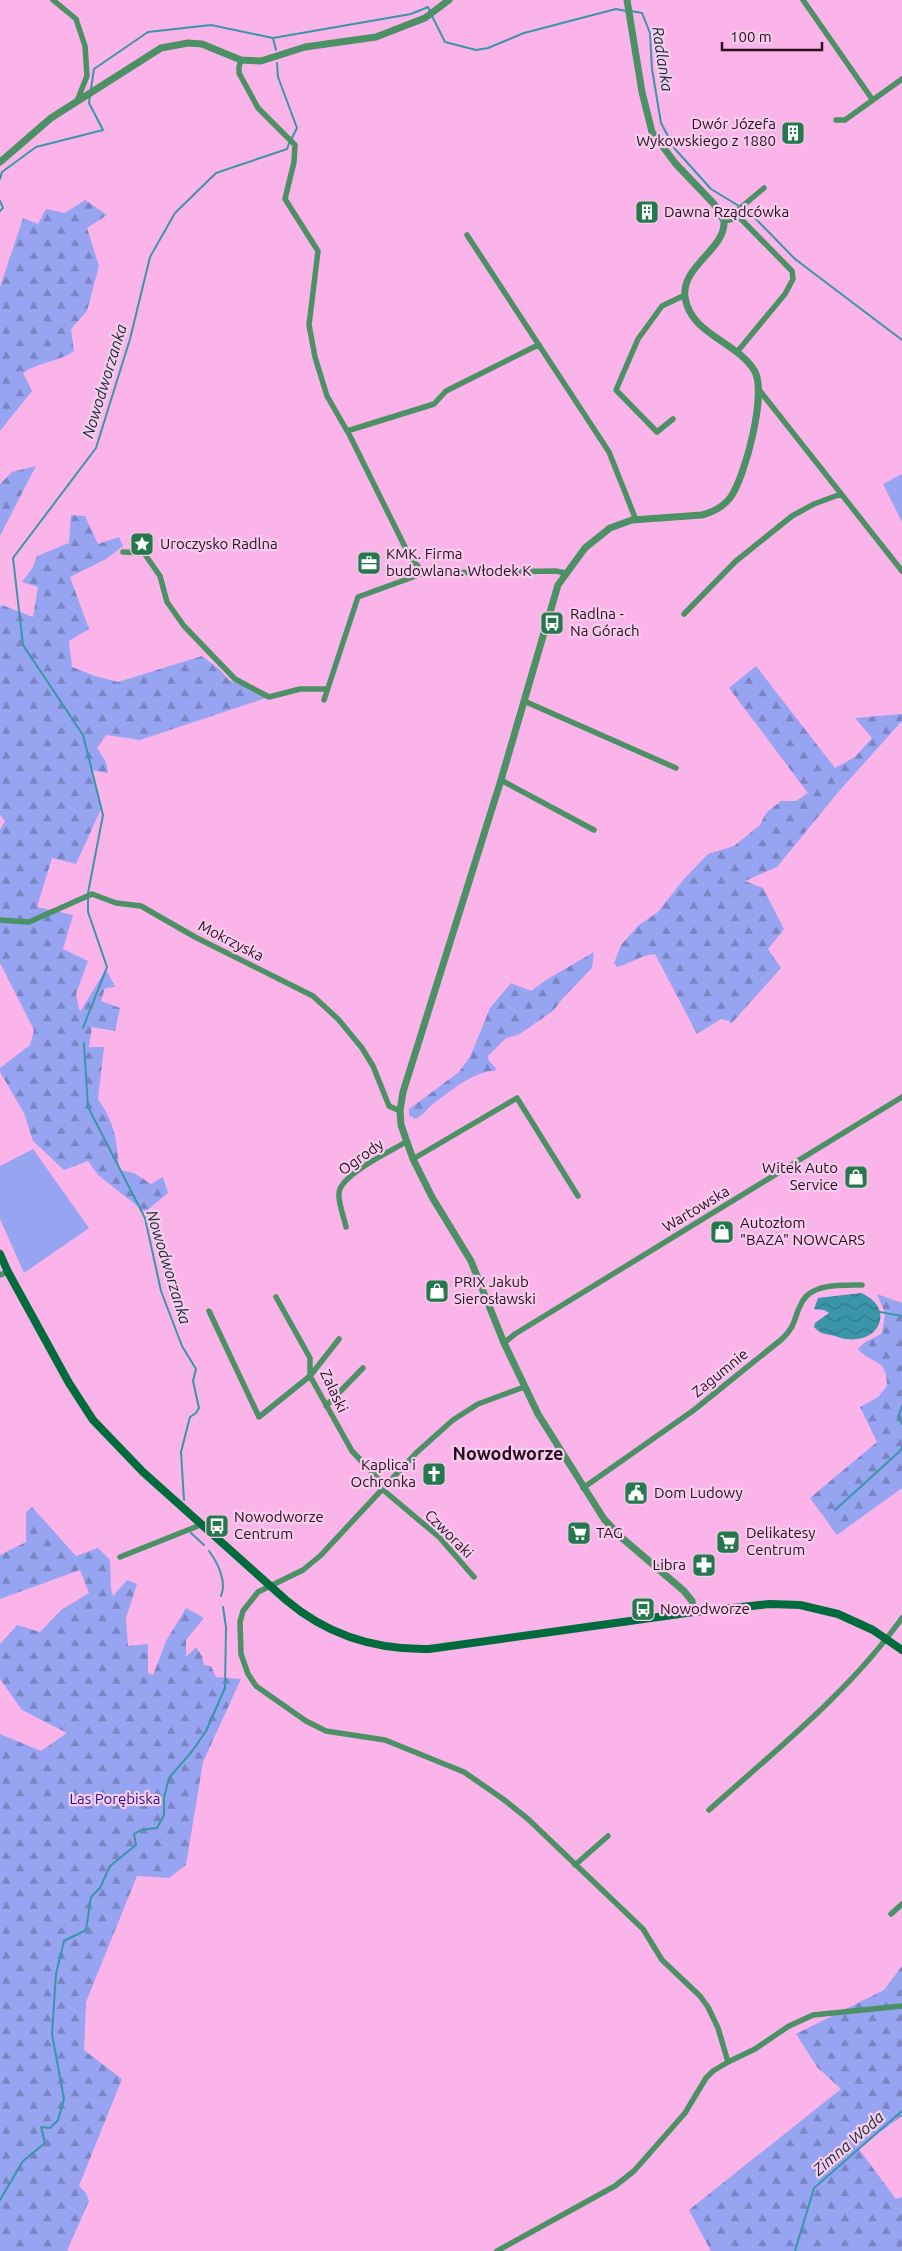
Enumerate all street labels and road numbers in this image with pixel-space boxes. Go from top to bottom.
street label: Mokrzyska [196,917,267,964]
street label: Ogrody [335,1135,386,1178]
street label: Wartowska [659,1182,732,1235]
street label: Zagumnie [688,1345,751,1400]
street label: Zalaski [317,1367,352,1415]
street label: Czworaki [422,1506,477,1561]

